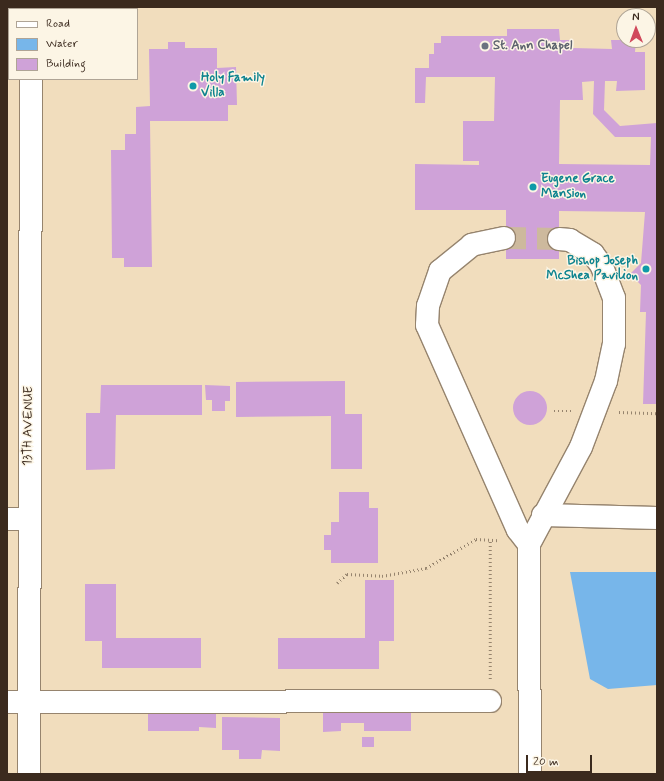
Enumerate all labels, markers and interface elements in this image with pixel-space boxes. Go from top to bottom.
legend [8,8,138,80]
north arrow [616,8,656,48]
text: N [632,10,640,24]
text: Road [46,16,70,32]
text: Water [46,36,78,52]
place label: St. Ann Chapel [493,38,574,54]
marker: St. Ann Chapel [480,41,490,51]
text: Building [46,56,86,72]
place label: Holy Family Villa [201,71,265,102]
marker: Holy Family Villa [188,81,198,91]
place label: Eugene Grace Mansion [541,172,614,203]
marker: Eugene Grace Mansion [528,182,538,192]
place label: Bishop Joseph McShea Pavilion [548,254,638,285]
marker: Bishop Joseph McShea Pavilion [641,264,651,274]
street label: 13TH AVENUE [21,386,37,466]
scale bar [528,747,594,773]
text: 20 m [533,754,559,770]

